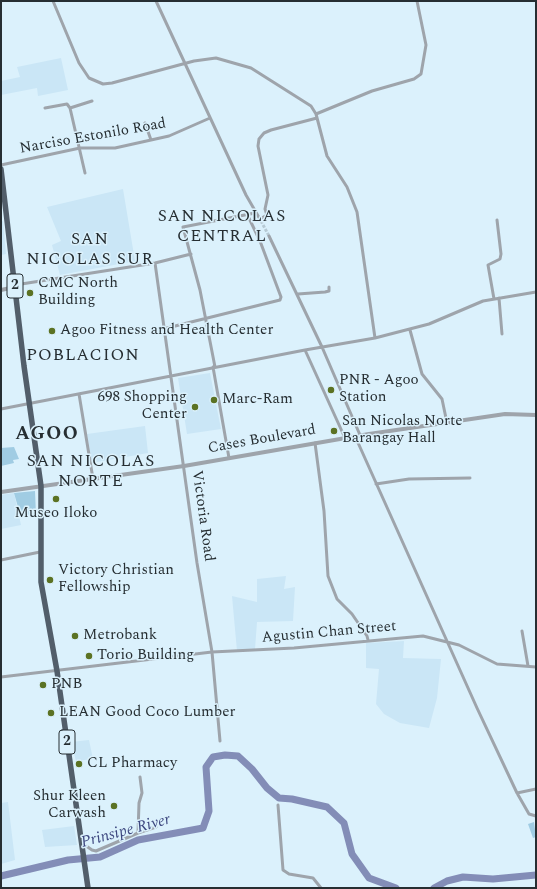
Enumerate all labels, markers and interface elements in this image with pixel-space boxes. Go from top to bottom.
street label: Narciso Estonilo Road [18,115,168,159]
district label: SAN NICOLAS CENTRAL [158,208,286,248]
district label: SAN NICOLAS SUR [26,231,154,271]
road number: 2 [7,274,23,298]
place label: CMC North Building [38,275,118,310]
marker: CMC North Building [25,288,35,298]
place label: Agoo Fitness and Health Center [60,322,273,340]
marker: Agoo Fitness and Health Center [47,326,57,336]
district label: POBLACION [26,347,140,367]
place label: PNR - Agoo Station [339,372,419,407]
marker: PNR - Agoo Station [326,385,336,395]
place label: 698 Shopping Center [97,389,187,424]
place label: Marc-Ram [222,391,293,409]
marker: Marc-Ram [209,395,219,405]
marker: 698 Shopping Center [190,402,200,412]
place label: San Nicolas Norte Barangay Hall [342,413,463,448]
street label: Cases Boulevard [207,422,317,458]
district label: AGOO [15,424,79,446]
marker: San Nicolas Norte Barangay Hall [329,426,339,436]
district label: SAN NICOLAS NORTE [27,453,155,493]
street label: Victoria Road [187,469,217,563]
marker: Museo Iloko [51,494,61,504]
place label: Museo Iloko [15,505,97,523]
place label: Victory Christian Fellowship [58,562,174,597]
marker: Victory Christian Fellowship [45,575,55,585]
street label: Agustin Chan Street [261,618,397,648]
place label: Metrobank [83,627,157,645]
marker: Metrobank [70,631,80,641]
place label: Torio Building [97,647,194,665]
marker: Torio Building [84,651,94,661]
place label: PNB [51,676,82,694]
marker: PNB [38,680,48,690]
place label: LEAN Good Coco Lumber [59,704,236,722]
marker: LEAN Good Coco Lumber [46,708,56,718]
road number: 2 [59,730,75,754]
place label: CL Pharmacy [87,755,177,773]
marker: CL Pharmacy [74,759,84,769]
place label: Shur Kleen Carwash [33,788,106,823]
marker: Shur Kleen Carwash [109,801,119,811]
water label: Prinsipe River [79,811,173,853]

